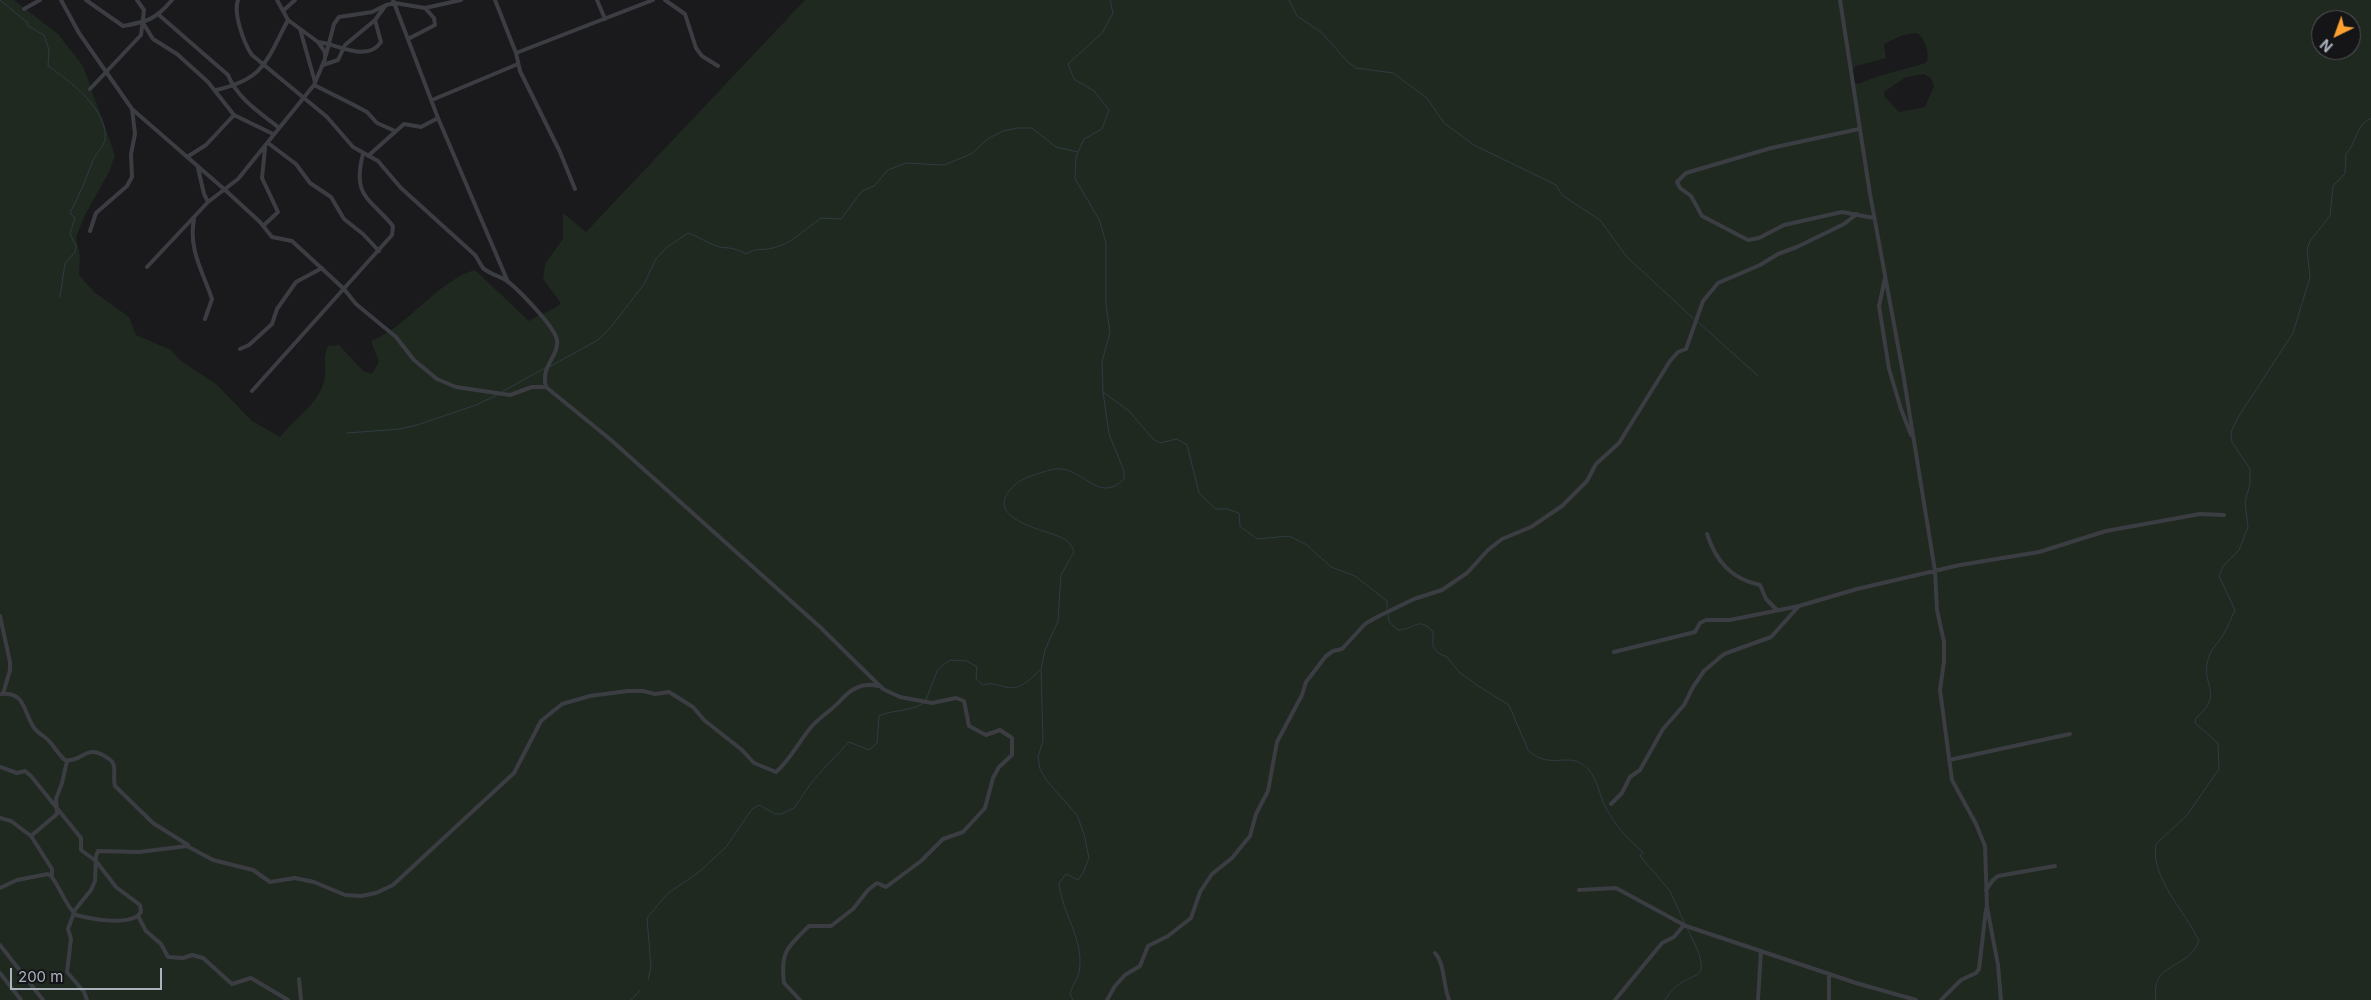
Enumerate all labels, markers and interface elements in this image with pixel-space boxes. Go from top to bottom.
north arrow [2311,10,2361,60]
text: N [2317,36,2336,56]
scale bar [12,958,165,990]
text: 200 m [18,967,63,986]

